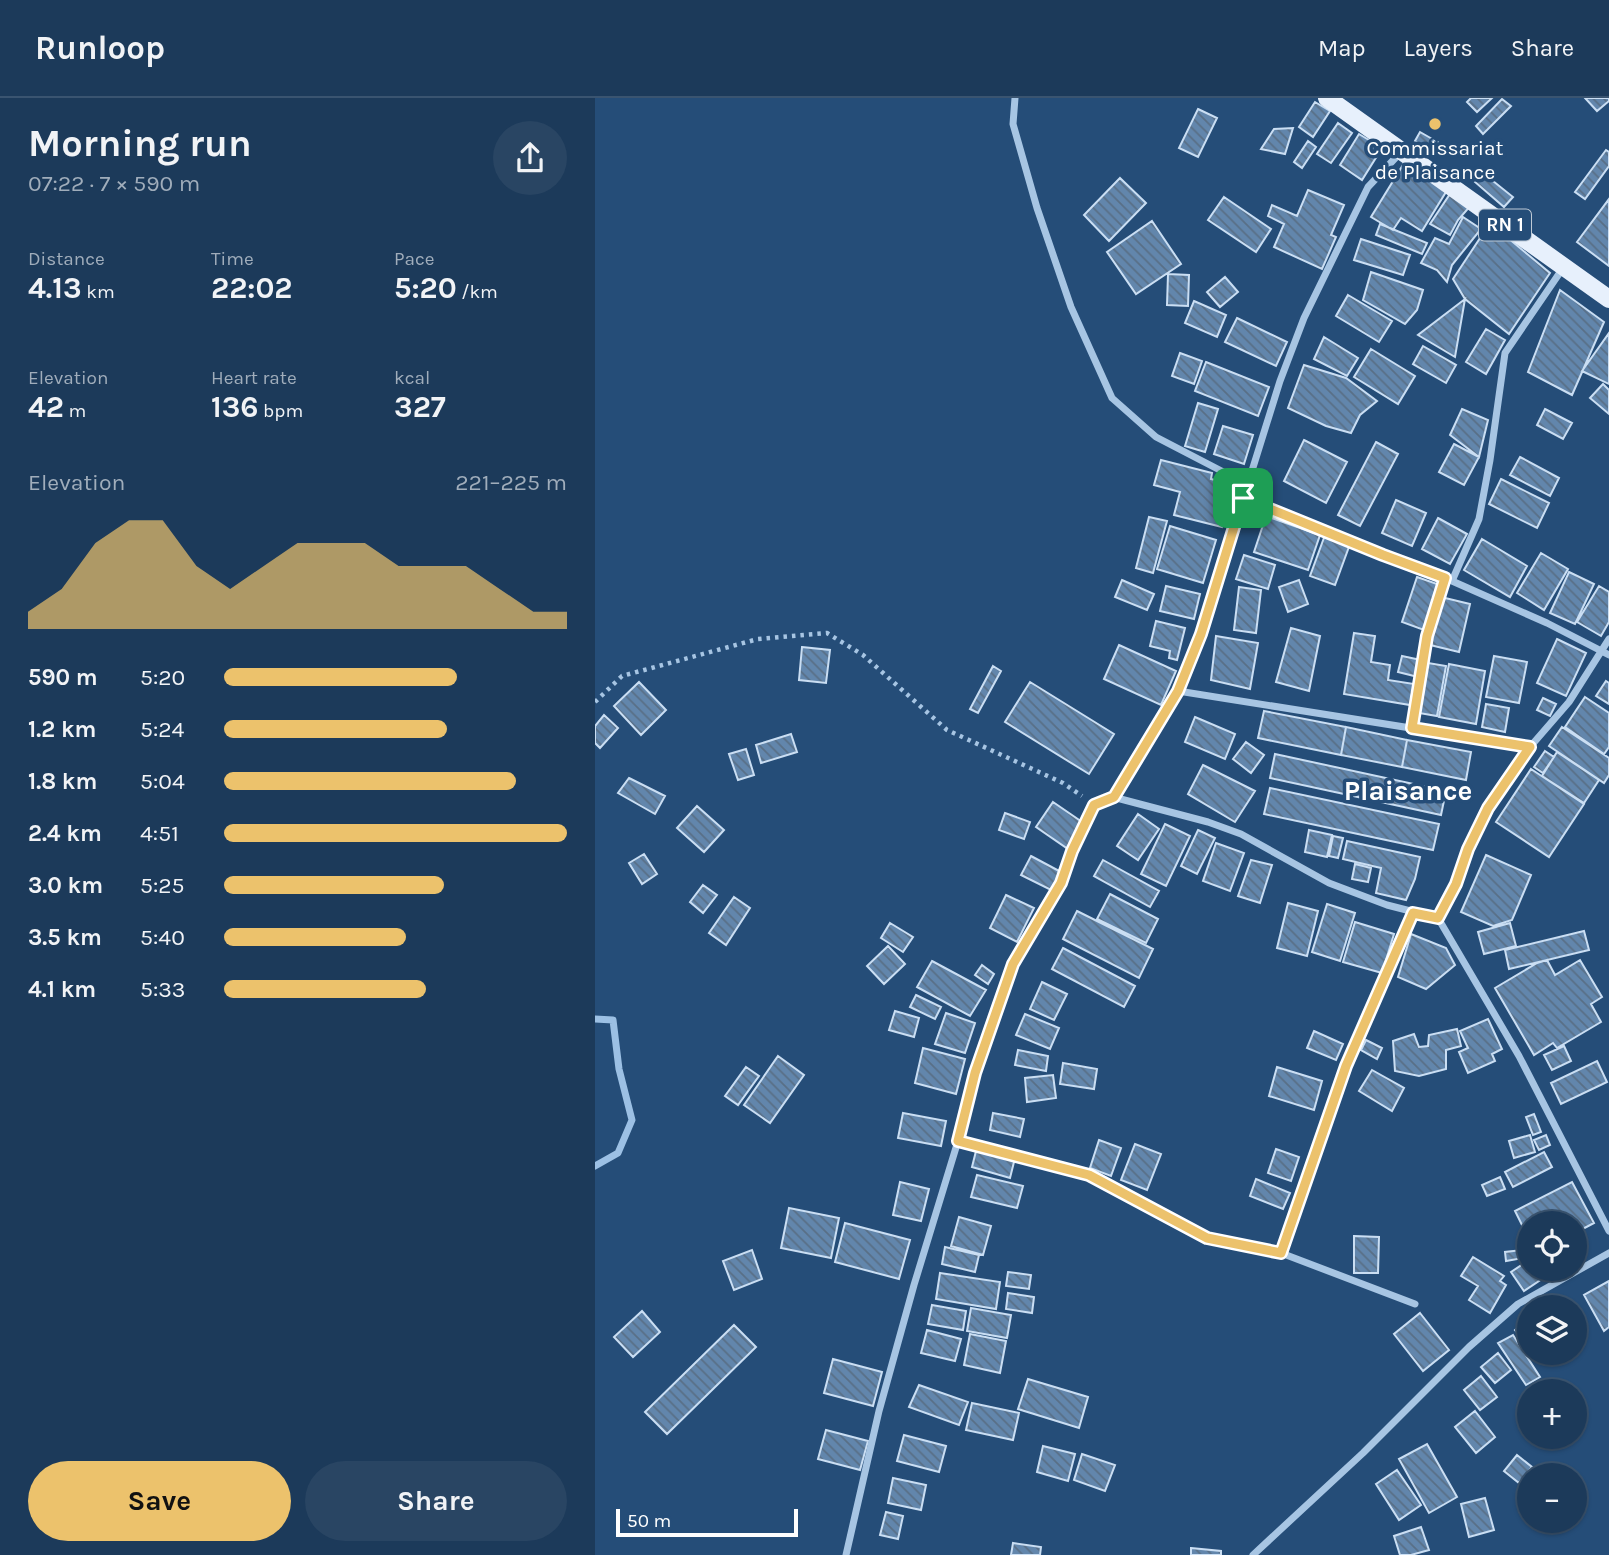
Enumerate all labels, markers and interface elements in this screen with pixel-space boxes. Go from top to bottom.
text: Runloop [35,29,165,67]
text: Map [1318,34,1366,62]
text: Layers [1404,34,1473,62]
text: Share [1511,34,1574,62]
marker: Commissariat de Plaisance [1427,116,1443,132]
text: Morning run [28,121,252,166]
button: share [493,121,567,195]
place label: Commissariat de Plaisance [1367,136,1504,184]
text: 07:22 · 7 × 590 m [28,170,200,197]
road number: RN 1 [1479,209,1531,240]
text: Distance [28,248,105,270]
text: Time [211,248,254,270]
text: Pace [394,248,435,270]
text: 4.13 [28,270,82,306]
text: 22:02 [211,270,293,306]
text: 5:20 [394,270,457,306]
text: km [82,281,115,303]
text: /km [457,281,498,303]
text: Elevation [28,367,108,389]
text: Heart rate [211,367,297,389]
text: kcal [394,367,430,389]
text: 42 [28,389,64,425]
text: 136 [211,389,259,425]
text: 327 [394,389,446,425]
text: m [64,400,86,422]
text: bpm [259,400,303,422]
pin [1213,468,1273,528]
text: Elevation [28,469,125,496]
text: 221–225 m [455,469,567,496]
icon: arrive [1224,479,1262,517]
text: 590 m [28,664,98,691]
text: 5:20 [140,664,185,691]
text: 1.2 km [28,716,96,743]
text: 5:24 [140,716,184,743]
text: 1.8 km [28,768,97,795]
text: 5:04 [140,768,185,795]
district label: Plaisance [1344,774,1472,807]
text: 2.4 km [28,820,102,847]
text: 4:51 [140,820,179,847]
text: 3.0 km [28,872,103,899]
text: 5:25 [140,872,185,899]
text: 3.5 km [28,924,102,951]
text: 5:40 [140,924,185,951]
text: 4.1 km [28,976,96,1003]
text: 5:33 [140,976,185,1003]
map controls [1517,1211,1587,1533]
button: locate [1517,1211,1587,1281]
button: layers [1517,1295,1587,1365]
button: + [1517,1379,1587,1449]
button: Save [28,1461,291,1541]
button: Share [305,1461,567,1541]
button: − [1517,1463,1587,1533]
scale bar [616,1506,798,1538]
text: 50 m [627,1510,671,1532]

